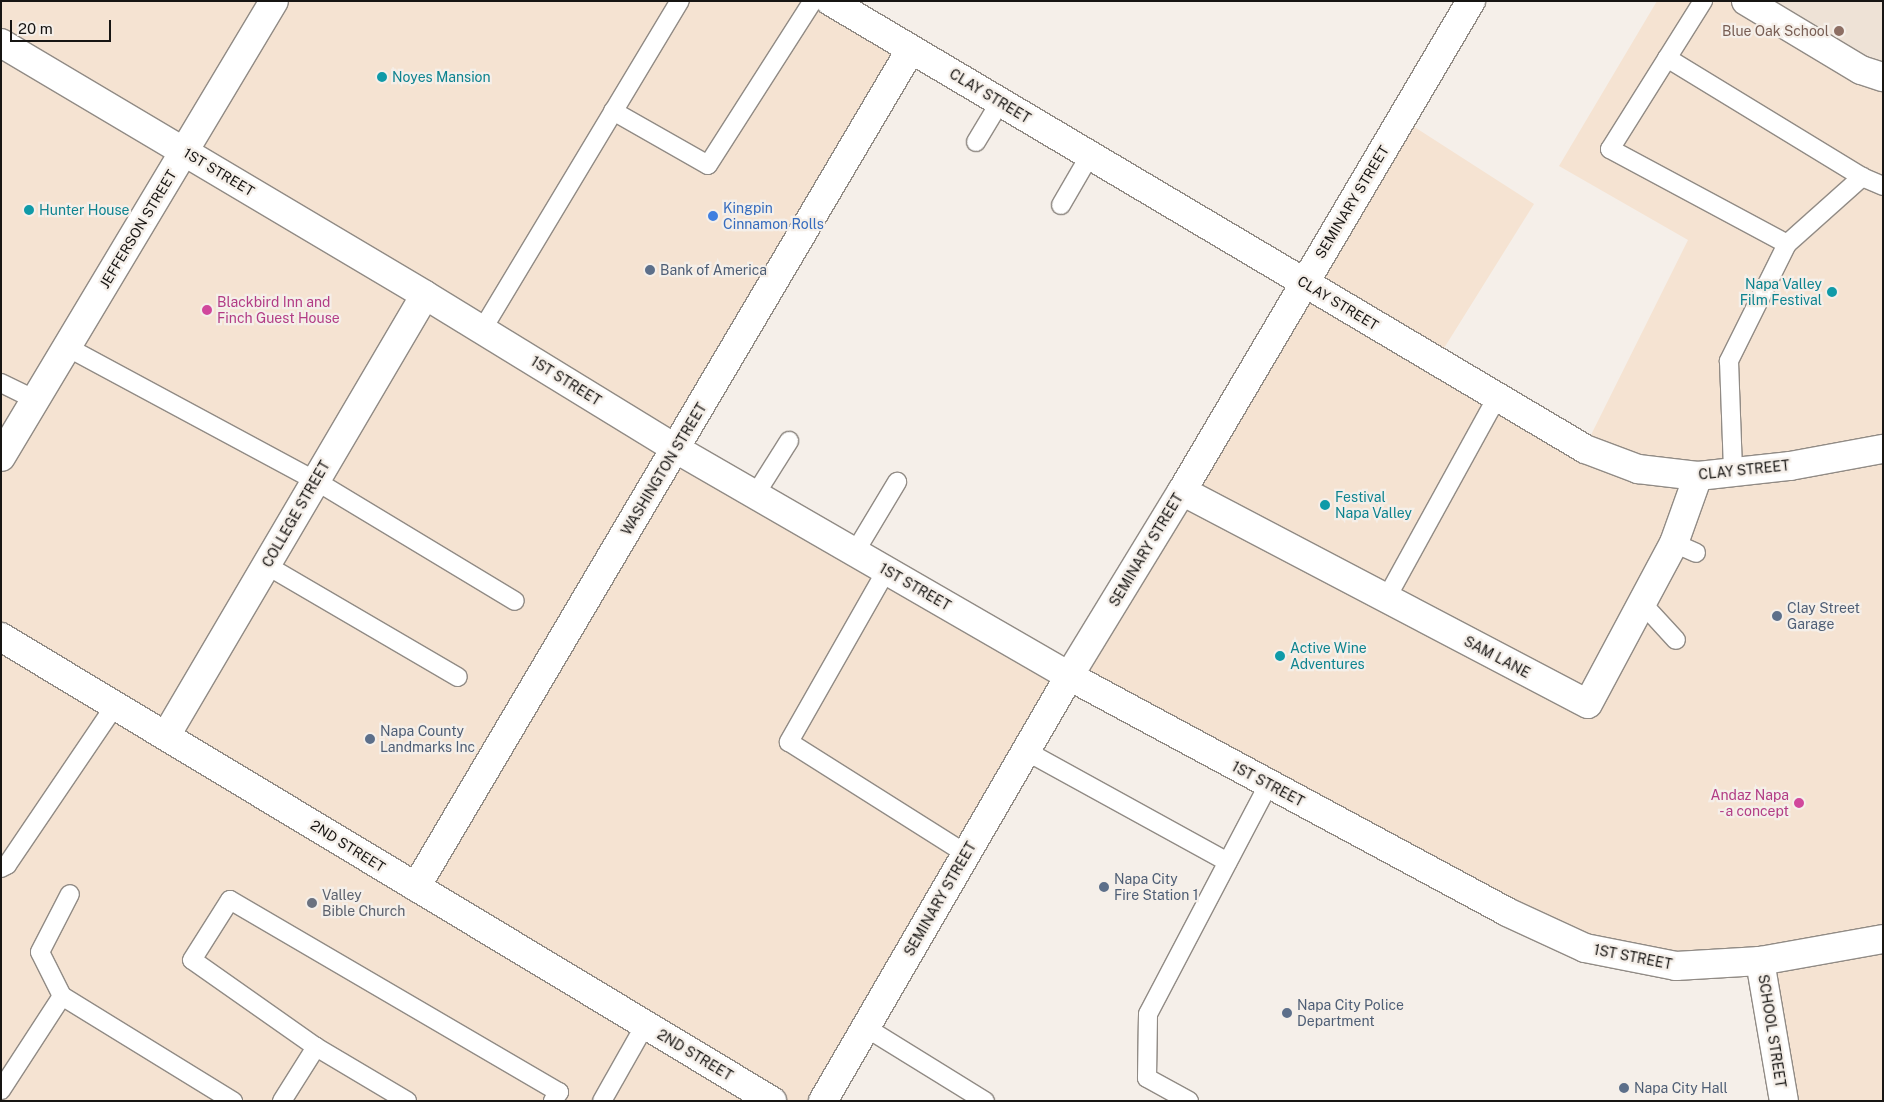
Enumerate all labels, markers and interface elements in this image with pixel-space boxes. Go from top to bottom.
scale bar [12,10,114,42]
text: 20 m [18,20,53,37]
place label: Blue Oak School [1722,23,1829,39]
marker: Blue Oak School [1833,25,1845,37]
street label: CLAY STREET [946,65,1034,127]
place label: Noyes Mansion [392,69,491,85]
marker: Noyes Mansion [376,71,388,83]
street label: SEMINARY STREET [1312,142,1392,262]
street label: 1ST STREET [181,144,257,200]
street label: JEFFERSON STREET [96,167,180,291]
place label: Kingpin Cinnamon Rolls [723,200,824,232]
place label: Hunter House [39,202,129,218]
marker: Hunter House [23,204,35,216]
marker: Kingpin Cinnamon Rolls [707,210,719,222]
place label: Bank of America [660,262,767,278]
marker: Bank of America [644,264,656,276]
street label: CLAY STREET [1294,272,1382,334]
place label: Napa Valley Film Festival [1740,276,1822,308]
marker: Napa Valley Film Festival [1826,286,1838,298]
place label: Blackbird Inn and Finch Guest House [217,294,340,326]
marker: Blackbird Inn and Finch Guest House [201,304,213,316]
street label: 1ST STREET [528,353,604,409]
street label: WASHINGTON STREET [618,400,710,538]
street label: CLAY STREET [1698,457,1790,483]
street label: COLLEGE STREET [259,458,333,570]
place label: Festival Napa Valley [1335,489,1412,522]
street label: SEMINARY STREET [1106,490,1186,610]
marker: Festival Napa Valley [1319,499,1331,511]
street label: 1ST STREET [876,560,954,614]
place label: Clay Street Garage [1787,600,1860,632]
marker: Clay Street Garage [1771,610,1783,622]
street label: SAM LANE [1461,633,1533,681]
place label: Active Wine Adventures [1290,640,1367,672]
marker: Active Wine Adventures [1274,650,1286,662]
place label: Napa County Landmarks Inc [380,723,475,756]
marker: Napa County Landmarks Inc [364,733,376,745]
street label: 1ST STREET [1229,758,1307,810]
place label: Andaz Napa - a concept [1711,787,1789,820]
marker: Andaz Napa - a concept [1793,797,1805,809]
street label: 2ND STREET [308,816,388,876]
street label: SEMINARY STREET [900,839,980,959]
place label: Napa City Fire Station 1 [1114,871,1199,904]
marker: Napa City Fire Station 1 [1098,881,1110,893]
place label: Valley Bible Church [322,887,405,920]
marker: Valley Bible Church [306,897,318,909]
street label: 1ST STREET [1592,941,1674,973]
street label: SCHOOL STREET [1755,973,1789,1089]
place label: Napa City Police Department [1297,997,1404,1030]
marker: Napa City Police Department [1281,1007,1293,1019]
street label: 2ND STREET [654,1026,736,1084]
place label: Napa City Hall [1634,1080,1728,1096]
marker: Napa City Hall [1618,1082,1630,1094]

